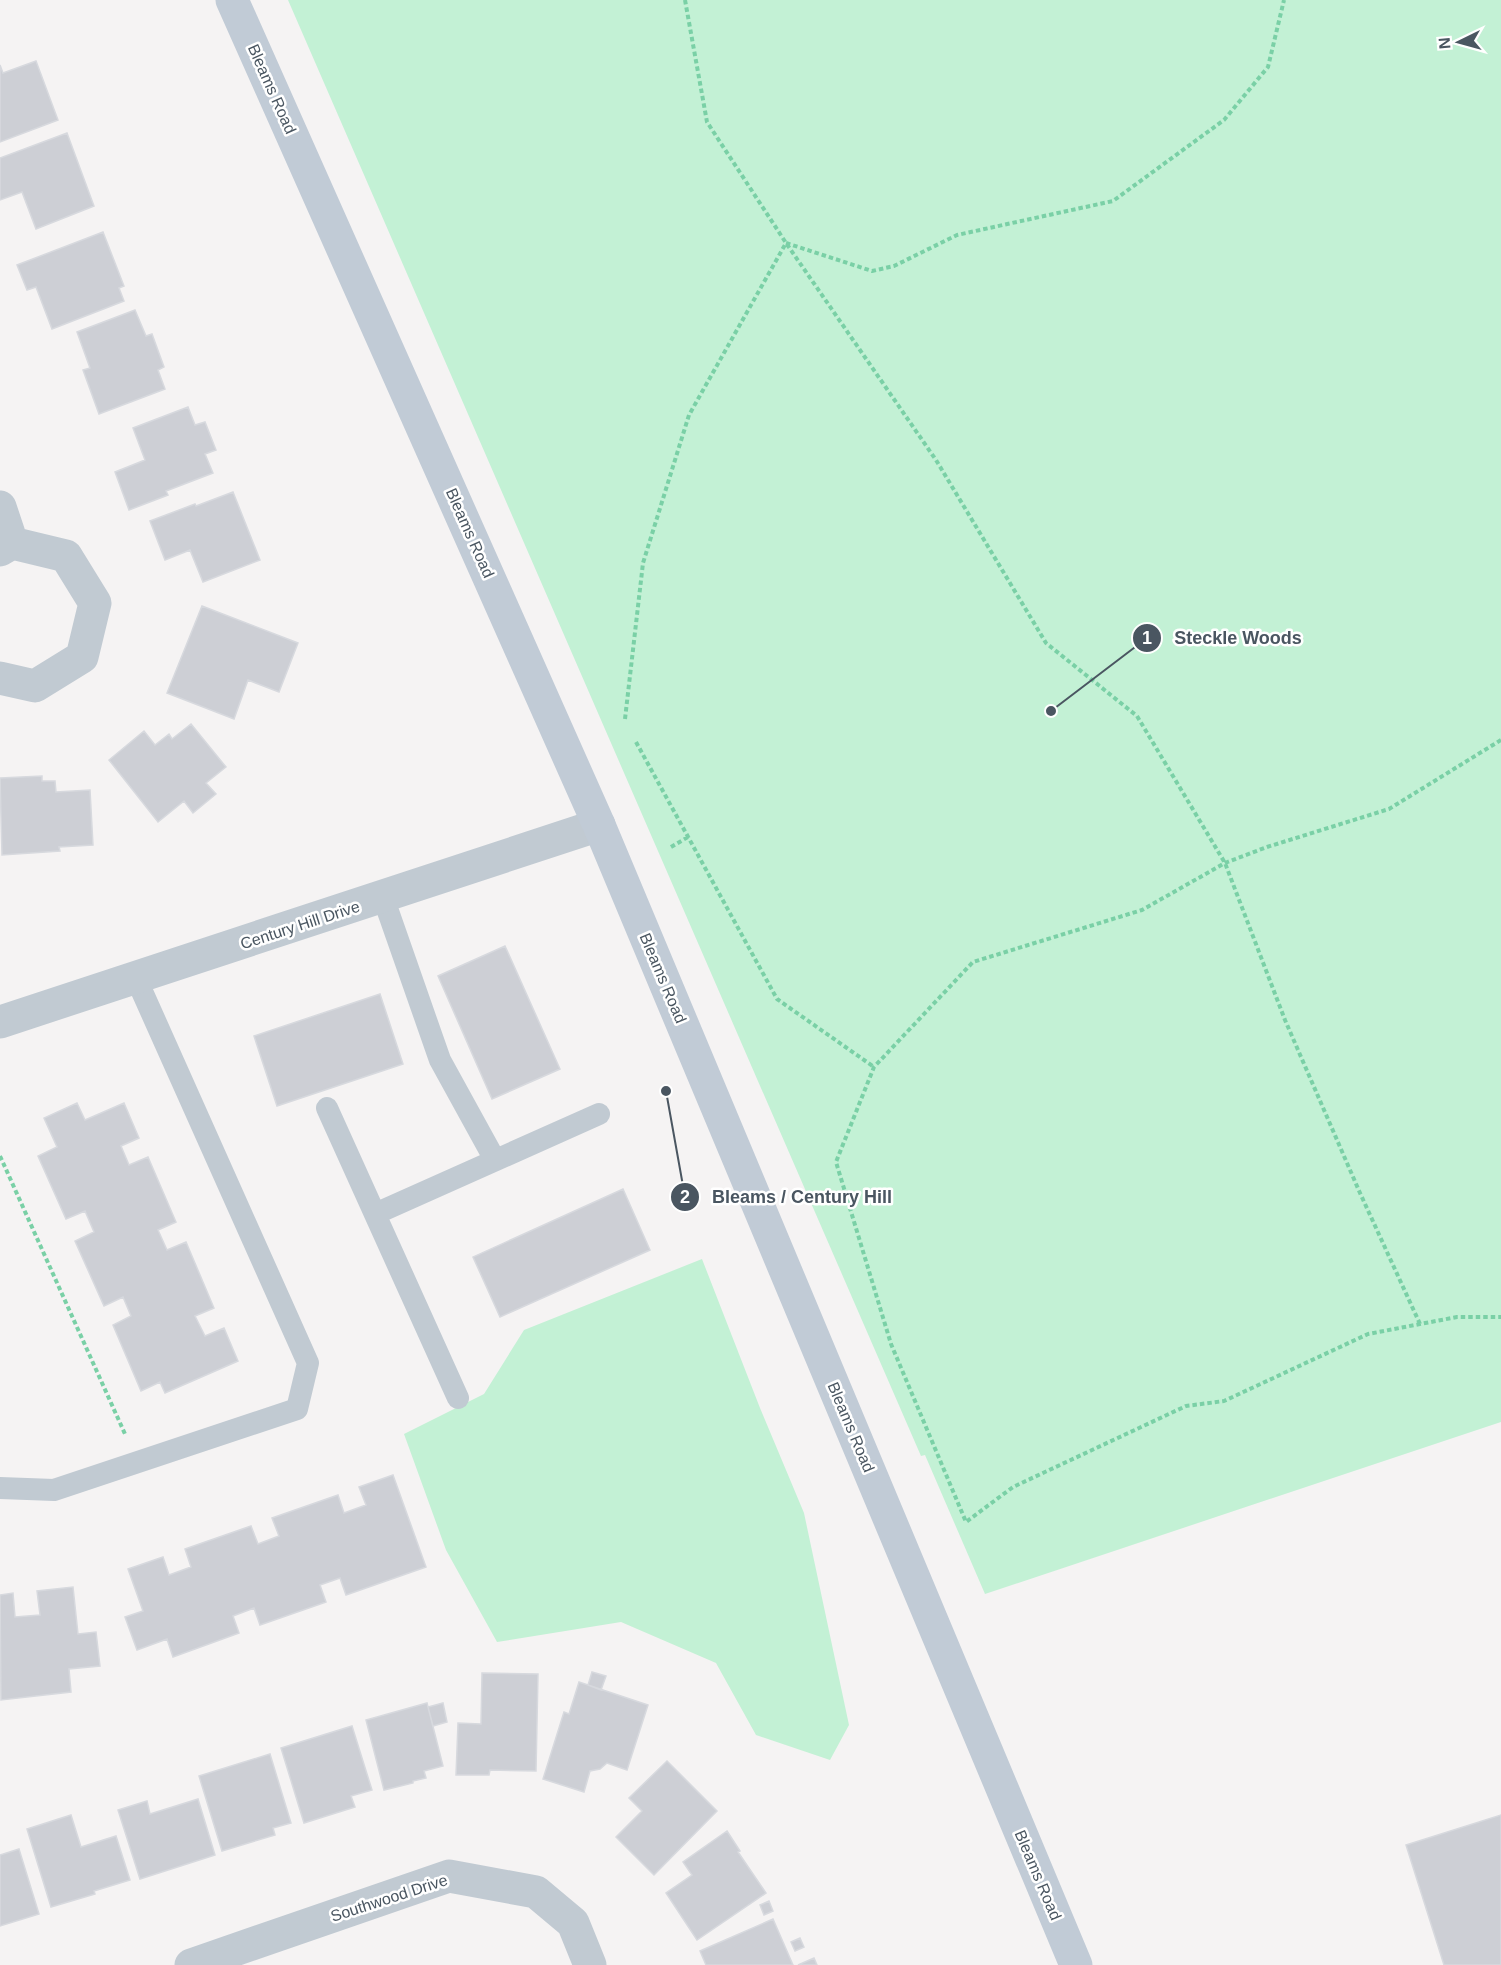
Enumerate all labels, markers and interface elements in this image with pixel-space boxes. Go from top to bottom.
north arrow [1429,12,1489,72]
text: N [1436,37,1454,50]
street label: Bleams Road [245,42,299,136]
street label: Bleams Road [443,486,497,580]
callout: Steckle Woods [1132,620,1314,656]
text: 1 [1142,628,1152,648]
text: Steckle Woods [1174,628,1302,648]
street label: Century Hill Drive [238,898,362,952]
street label: Bleams Road [636,930,690,1026]
callout: Bleams / Century Hill [670,1179,904,1215]
text: 2 [680,1187,690,1207]
text: Bleams / Century Hill [712,1187,892,1207]
street label: Bleams Road [824,1379,878,1475]
street label: Bleams Road [1011,1827,1065,1923]
street label: Southwood Drive [328,1871,450,1925]

